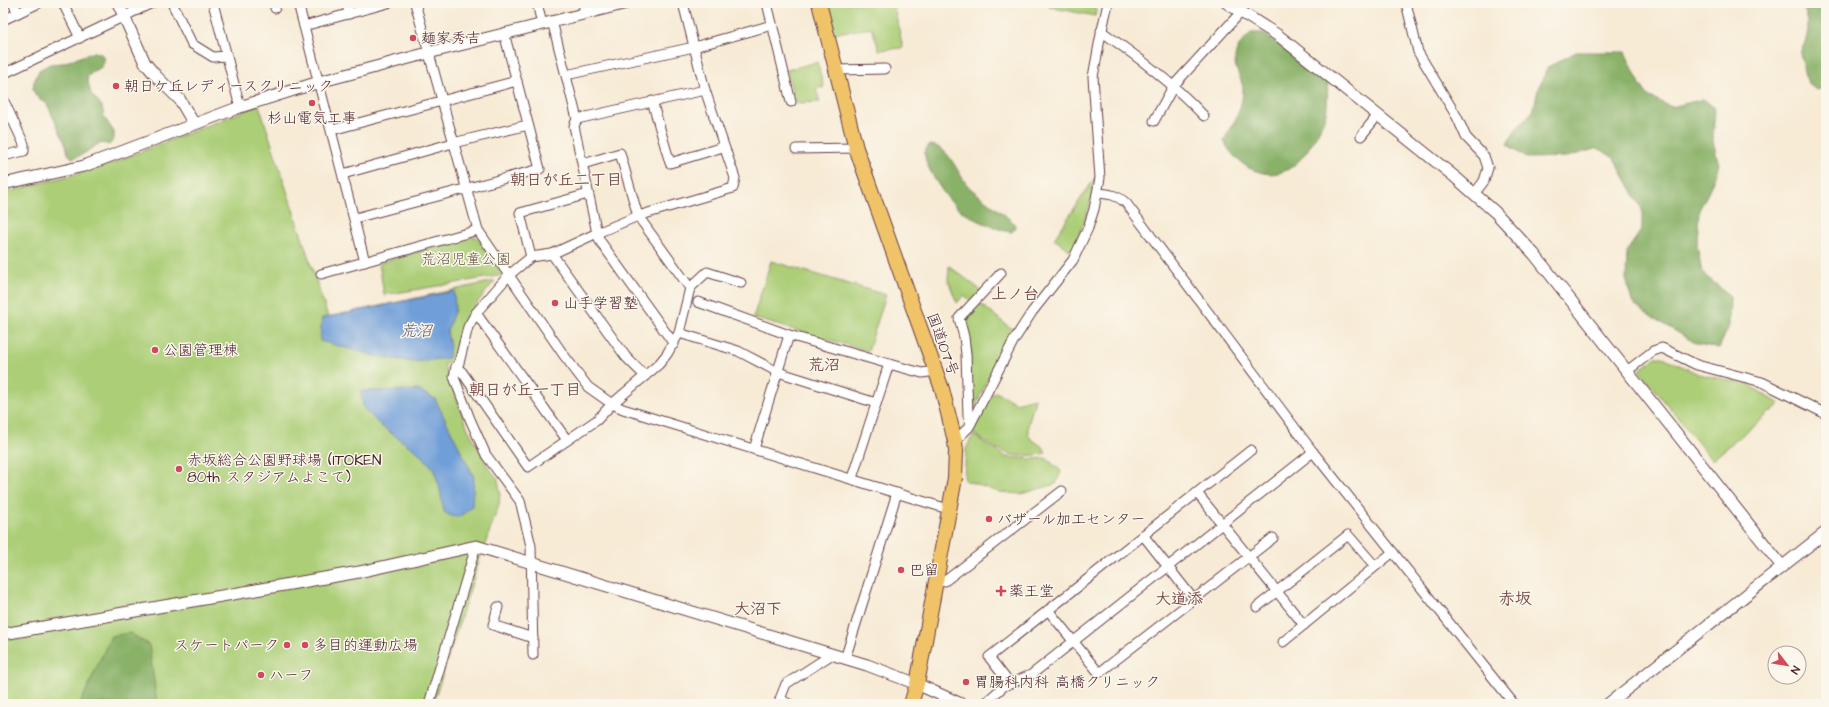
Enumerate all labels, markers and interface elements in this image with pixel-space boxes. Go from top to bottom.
place label: 麺家秀吉 [421,28,481,49]
marker: 麺家秀吉 [408,33,418,43]
place label: 朝日ケ丘レディースクリニック [124,76,333,97]
marker: 朝日ケ丘レディースクリニック [111,81,121,91]
marker: 杉山電気工事 [307,98,317,108]
place label: 杉山電気工事 [267,108,357,129]
district label: 朝日が丘二丁目 [510,169,622,191]
park label: 荒沼児童公園 [421,249,511,270]
district label: 上ノ台 [991,283,1039,305]
place label: 山手学習塾 [563,293,638,314]
marker: 山手学習塾 [550,298,560,308]
street label: 国道107号 [921,310,964,379]
water label: 荒沼 [400,320,434,342]
place label: 公園管理棟 [163,340,238,361]
marker: 公園管理棟 [150,345,160,355]
district label: 荒沼 [808,354,840,376]
district label: 朝日が丘一丁目 [469,379,581,401]
place label: 赤坂総合公園野球場 (ITOKEN 80th スタジアムよこて) [187,450,382,488]
marker: 赤坂総合公園野球場 (ITOKEN 80th スタジアムよこて) [174,464,184,474]
place label: バザール加工センター [997,509,1146,530]
marker: バザール加工センター [984,514,994,524]
place label: 巴留 [909,560,939,581]
marker: 巴留 [896,565,906,575]
place label: 薬王堂 [1009,581,1054,602]
marker: 薬王堂 [996,586,1006,596]
district label: 赤坂 [1498,587,1532,611]
district label: 大道添 [1155,588,1203,610]
district label: 大沼下 [734,598,782,620]
place label: スケートパーク [174,635,279,656]
place label: 多目的運動広場 [313,635,418,656]
marker: スケートパーク [282,640,292,650]
marker: 多目的運動広場 [300,640,310,650]
north arrow [1767,645,1807,685]
text: N [1787,663,1803,677]
place label: ハーフ [269,665,313,686]
marker: ハーフ [256,670,266,680]
place label: 胃腸科内科 高橋クリニック [974,672,1160,693]
marker: 胃腸科内科 高橋クリニック [961,677,971,687]

